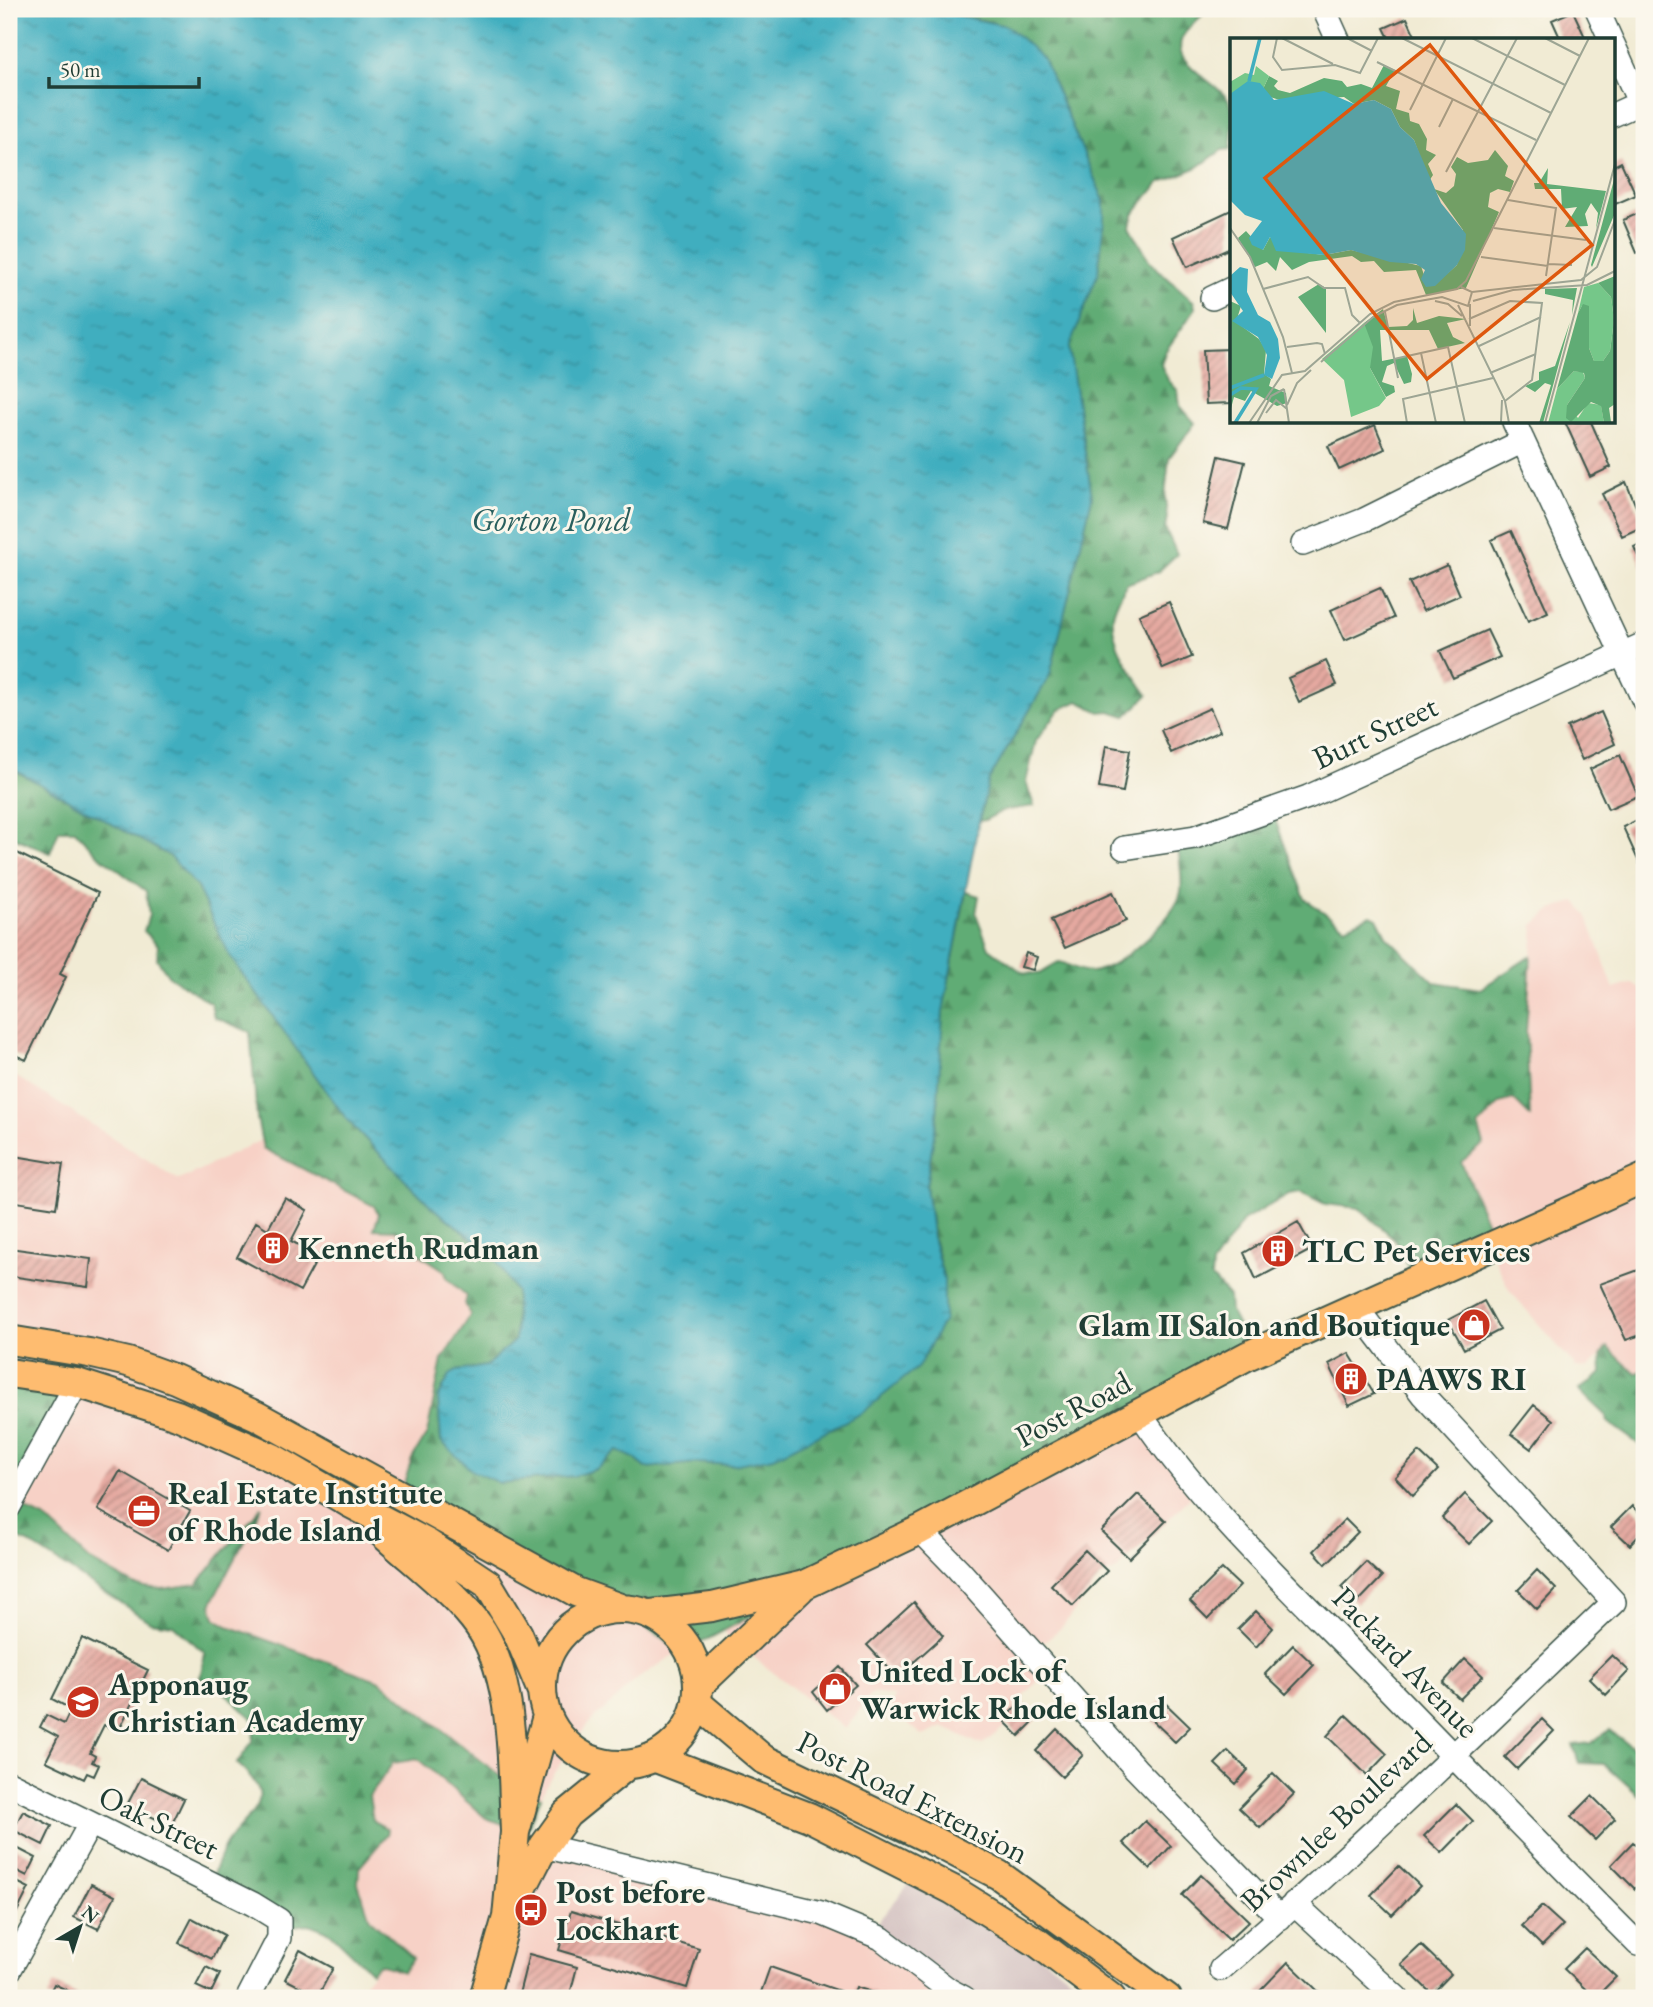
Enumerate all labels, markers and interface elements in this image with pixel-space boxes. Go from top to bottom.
inset map [1230,38,1614,424]
scale bar [49,46,200,90]
text: 50 m [60,56,101,83]
water label: Gorton Pond [471,498,632,541]
street label: Burt Street [1306,685,1444,779]
place label: Kenneth Rudman [298,1227,539,1269]
building icon: Kenneth Rudman [254,1229,292,1267]
place label: TLC Pet Services [1302,1230,1530,1272]
building icon: TLC Pet Services [1259,1232,1297,1270]
place label: Glam II Salon and Boutique [1079,1304,1450,1346]
shop icon: Glam II Salon and Boutique [1455,1306,1493,1344]
place label: PAAWS RI [1376,1358,1526,1400]
building icon: PAAWS RI [1332,1360,1370,1398]
street label: Post Road [1008,1361,1139,1457]
place label: Real Estate Institute of Rhode Island [168,1472,443,1551]
office icon: Real Estate Institute of Rhode Island [125,1492,163,1530]
street label: Packard Avenue [1323,1577,1489,1747]
place label: United Lock of Warwick Rhode Island [860,1650,1167,1729]
place label: Apponaug Christian Academy [107,1663,365,1742]
shop icon: United Lock of Warwick Rhode Island [816,1670,854,1708]
school or university icon: Apponaug Christian Academy [64,1683,102,1721]
street label: Post Road Extension [790,1721,1036,1873]
street label: Brownlee Boulevard [1231,1721,1441,1921]
street label: Oak Street [92,1775,226,1869]
place label: Post before Lockhart [556,1871,705,1950]
bus stop icon: Post before Lockhart [512,1891,550,1929]
north arrow [46,1892,116,1962]
text: N [77,1900,105,1929]

